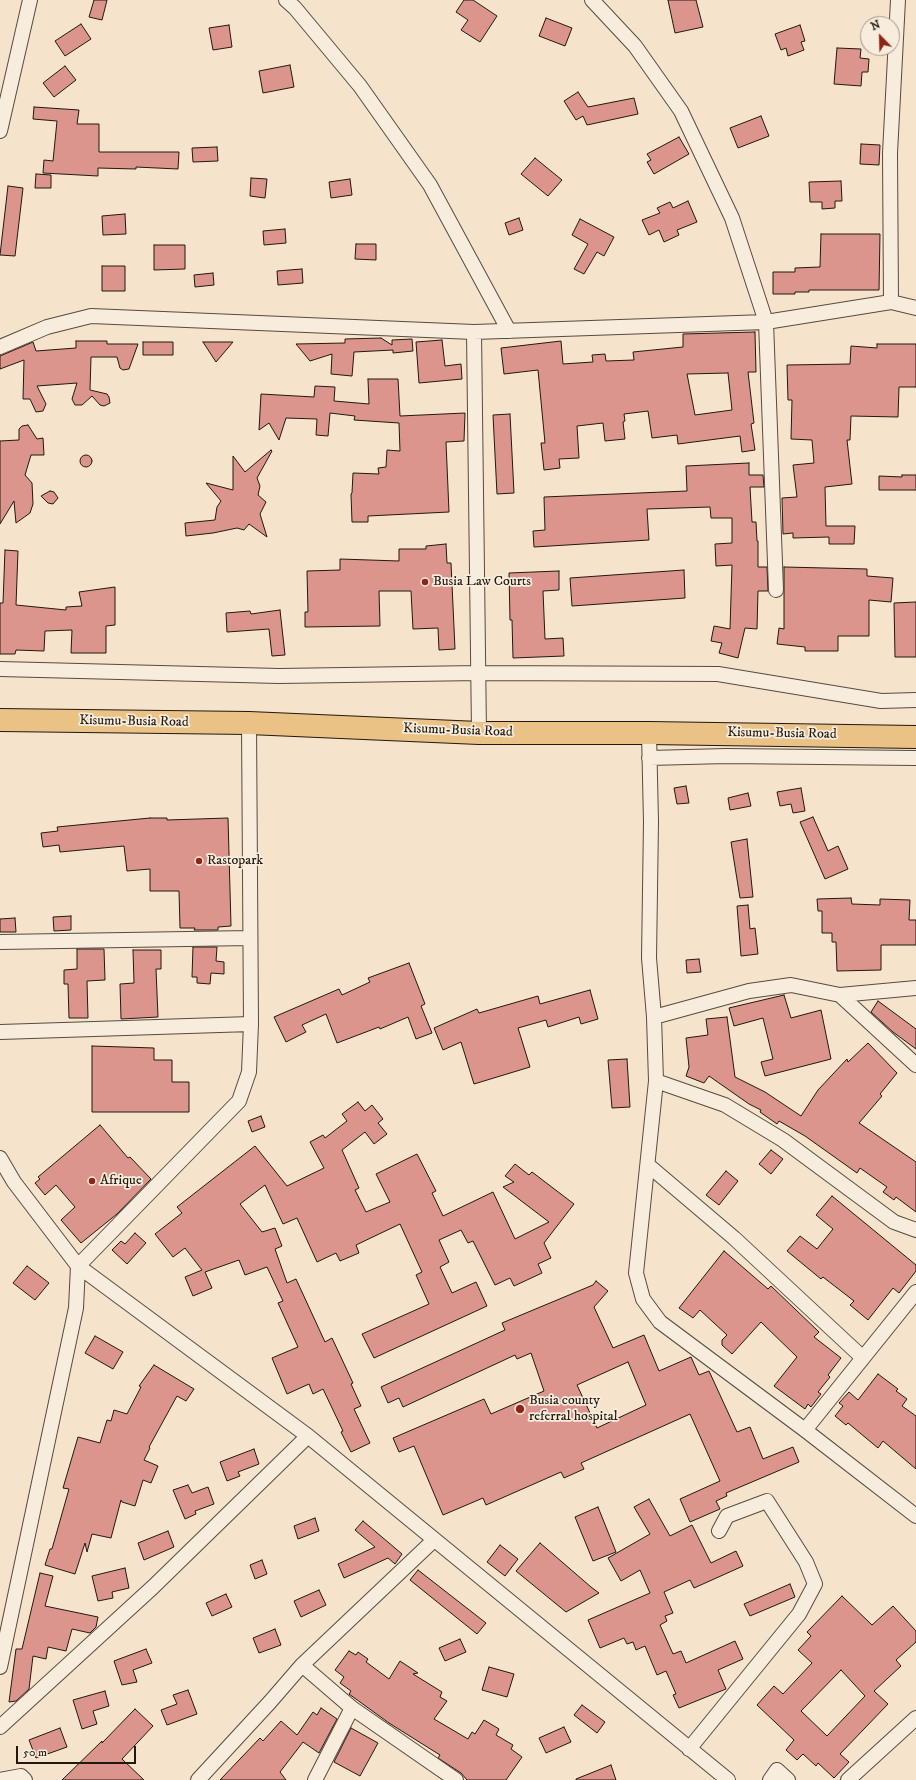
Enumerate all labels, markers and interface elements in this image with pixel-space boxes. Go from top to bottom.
north arrow [860,16,900,56]
text: N [869,18,883,34]
place label: Busia Law Courts [433,574,531,590]
marker: Busia Law Courts [420,577,430,587]
street label: Kisumu-Busia Road [79,713,189,731]
street label: Kisumu-Busia Road [403,721,513,741]
street label: Kisumu-Busia Road [727,725,837,743]
place label: Rastopark [207,853,263,869]
marker: Rastopark [194,856,204,866]
place label: Afrique [100,1173,142,1189]
marker: Afrique [87,1176,97,1186]
place label: Busia county referral hospital [529,1393,618,1426]
marker: Busia county referral hospital [514,1403,526,1415]
scale bar [18,1738,138,1764]
text: 50 m [23,1745,47,1760]

